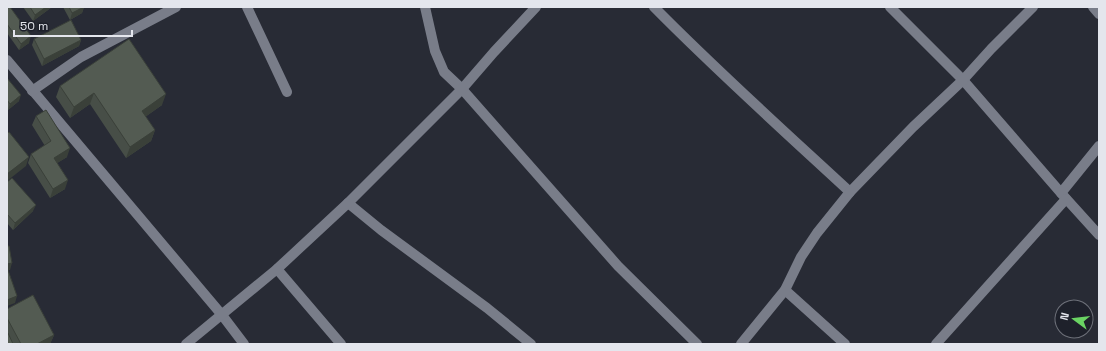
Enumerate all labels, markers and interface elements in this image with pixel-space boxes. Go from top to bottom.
scale bar [14,12,132,38]
text: 50 m [20,18,48,34]
north arrow [1054,299,1094,339]
text: N [1057,311,1072,322]

